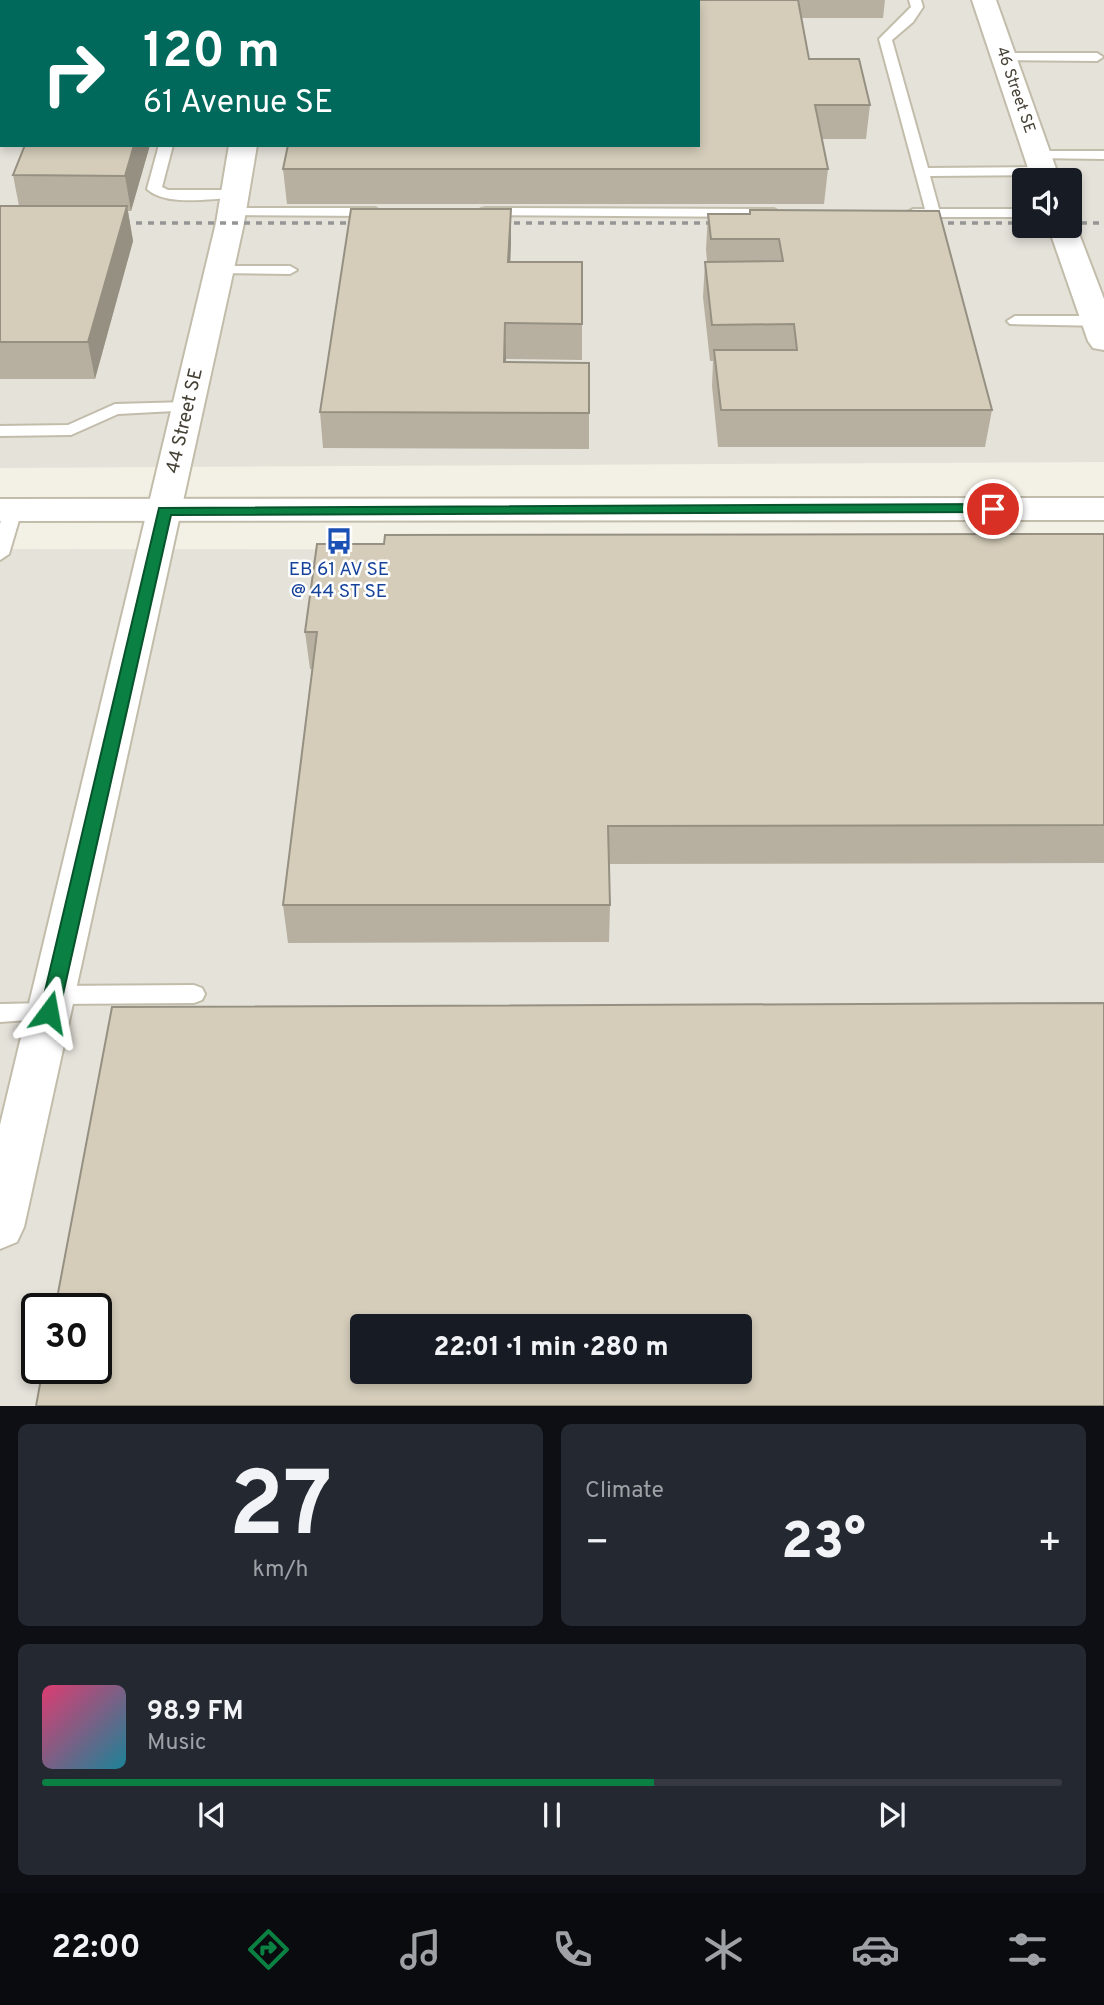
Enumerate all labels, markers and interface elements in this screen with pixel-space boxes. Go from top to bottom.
text: 120 m [143,23,280,85]
icon: right [28,28,119,119]
street label: 46 Street SE [991,44,1039,136]
text: 61 Avenue SE [143,84,333,124]
map controls [1012,168,1082,238]
button: sound [1012,168,1082,238]
street label: 44 Street SE [161,366,209,476]
pin [963,479,1023,539]
icon: arrive [974,490,1012,528]
bus stop icon: EB 61 AV SE @ 44 ST SE [324,526,354,556]
place label: EB 61 AV SE @ 44 ST SE [289,558,389,604]
position arrow [12,975,86,1049]
speed limit sign: 30 [21,1293,112,1384]
text: 22:01 · 1 min · 280 m [433,1332,669,1365]
text: 27 [229,1453,332,1568]
text: Climate [585,1477,664,1506]
text: 23° [781,1511,866,1577]
text: − [585,1520,610,1569]
text: + [1037,1520,1062,1569]
text: km/h [253,1556,308,1585]
text: 98.9 FM [147,1696,244,1729]
text: Music [147,1729,207,1758]
icon: previous [193,1796,231,1834]
icon: pause [533,1796,571,1834]
icon: next [873,1796,911,1834]
icon: directions [244,1925,293,1974]
icon: music [396,1925,445,1974]
icon: phone [548,1925,597,1974]
icon: climate [699,1925,748,1974]
icon: car [851,1925,900,1974]
icon: filters [1003,1925,1052,1974]
text: 22:00 [51,1929,141,1969]

